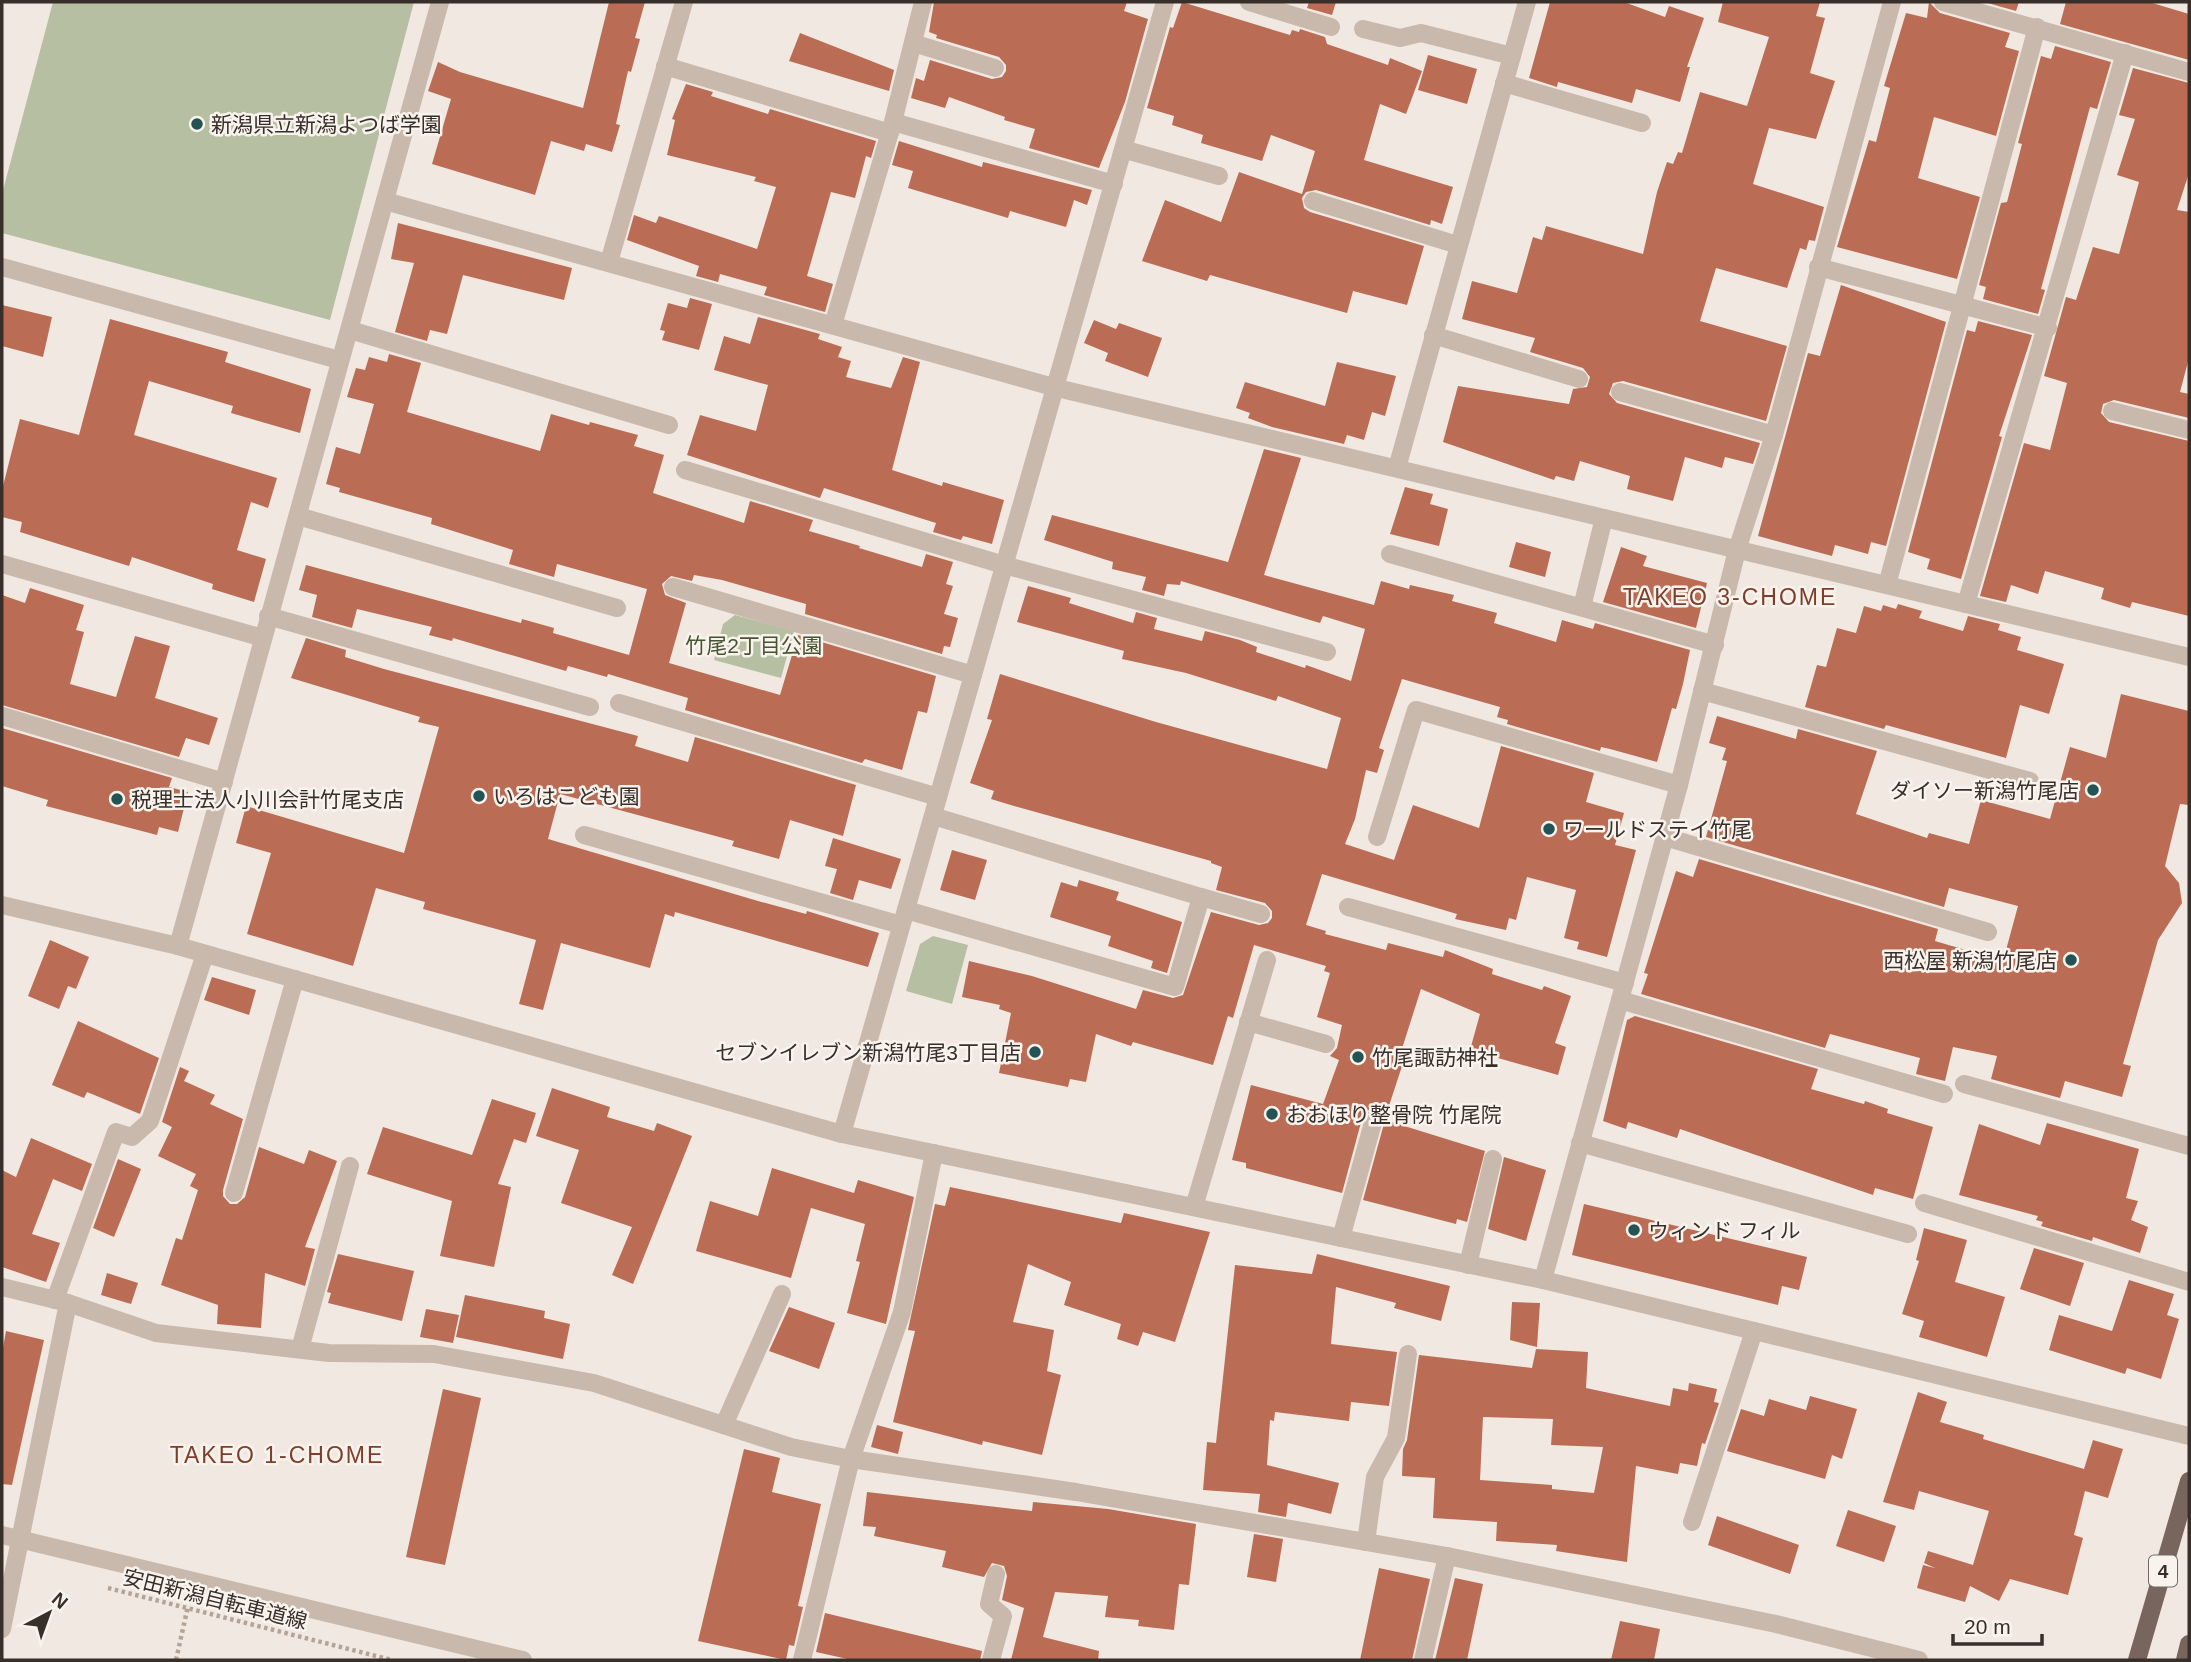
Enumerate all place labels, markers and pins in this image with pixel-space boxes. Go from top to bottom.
place label: 新潟県立新潟よつば学園 [211,113,442,136]
marker: 新潟県立新潟よつば学園 [189,116,205,132]
place label: ダイソー新潟竹尾店 [1890,779,2079,802]
marker: ダイソー新潟竹尾店 [2085,782,2101,798]
place label: いろはこども園 [493,785,640,808]
place label: 税理士法人小川会計竹尾支店 [131,788,404,811]
marker: いろはこども園 [471,788,487,804]
marker: 税理士法人小川会計竹尾支店 [109,791,125,807]
place label: ワールドステイ竹尾 [1563,818,1752,841]
marker: ワールドステイ竹尾 [1541,821,1557,837]
place label: 西松屋 新潟竹尾店 [1883,949,2057,972]
marker: 西松屋 新潟竹尾店 [2063,952,2079,968]
place label: セブンイレブン新潟竹尾3丁目店 [715,1041,1021,1064]
marker: セブンイレブン新潟竹尾3丁目店 [1027,1044,1043,1060]
place label: 竹尾諏訪神社 [1372,1046,1498,1069]
marker: 竹尾諏訪神社 [1350,1049,1366,1065]
place label: おおほり整骨院 竹尾院 [1286,1103,1502,1126]
marker: おおほり整骨院 竹尾院 [1264,1106,1280,1122]
place label: ウィンド フィル [1648,1219,1800,1242]
marker: ウィンド フィル [1626,1222,1642,1238]

